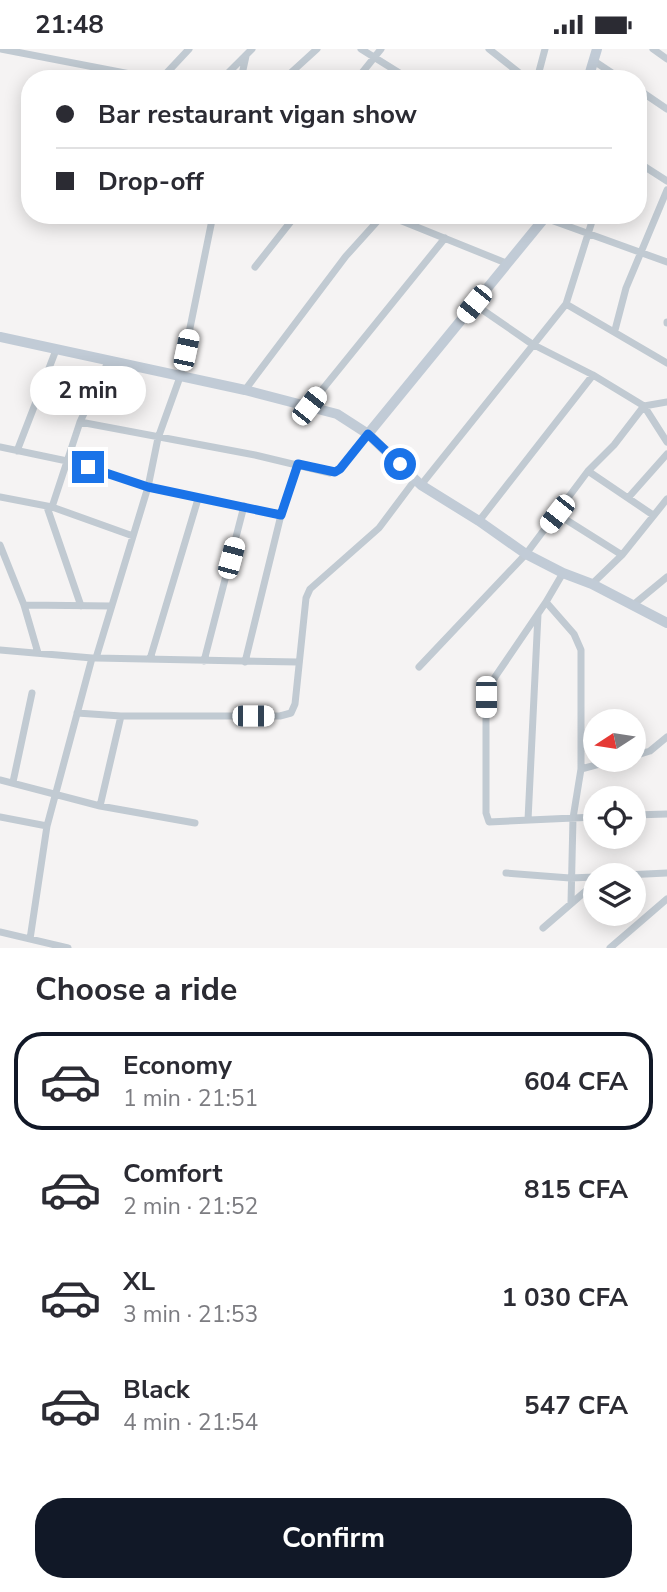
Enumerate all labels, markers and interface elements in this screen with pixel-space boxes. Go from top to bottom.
text: 21:48 [35,7,104,42]
text: Bar restaurant vigan show [98,97,417,132]
text: Drop-off [98,164,204,199]
car [453,281,496,327]
car [172,327,201,373]
callout: 2 min [30,365,146,415]
text: 2 min [58,375,118,406]
car [288,383,331,429]
route start [384,448,416,480]
route end [72,451,104,483]
car [536,491,579,537]
car [216,535,247,581]
car [476,676,497,718]
car [233,706,275,727]
north arrow [583,709,646,772]
map controls [583,709,646,926]
button: locate [583,786,646,849]
button: layers [583,863,646,926]
text: Choose a ride [35,968,237,1011]
text: Economy [123,1048,232,1083]
icon: car [39,1050,102,1113]
text: 604 CFA [524,1064,628,1099]
text: 1 min · 21:51 [123,1083,258,1114]
text: Comfort [123,1156,223,1191]
icon: car [39,1158,102,1221]
text: 815 CFA [524,1172,628,1207]
text: 2 min · 21:52 [123,1191,258,1222]
text: XL [123,1264,155,1299]
icon: car [39,1266,102,1329]
text: 1 030 CFA [501,1280,628,1315]
text: 3 min · 21:53 [123,1299,258,1330]
text: Black [123,1372,190,1407]
icon: car [39,1374,102,1437]
text: 547 CFA [524,1388,628,1423]
text: 4 min · 21:54 [123,1407,258,1438]
button: Confirm [35,1498,632,1578]

